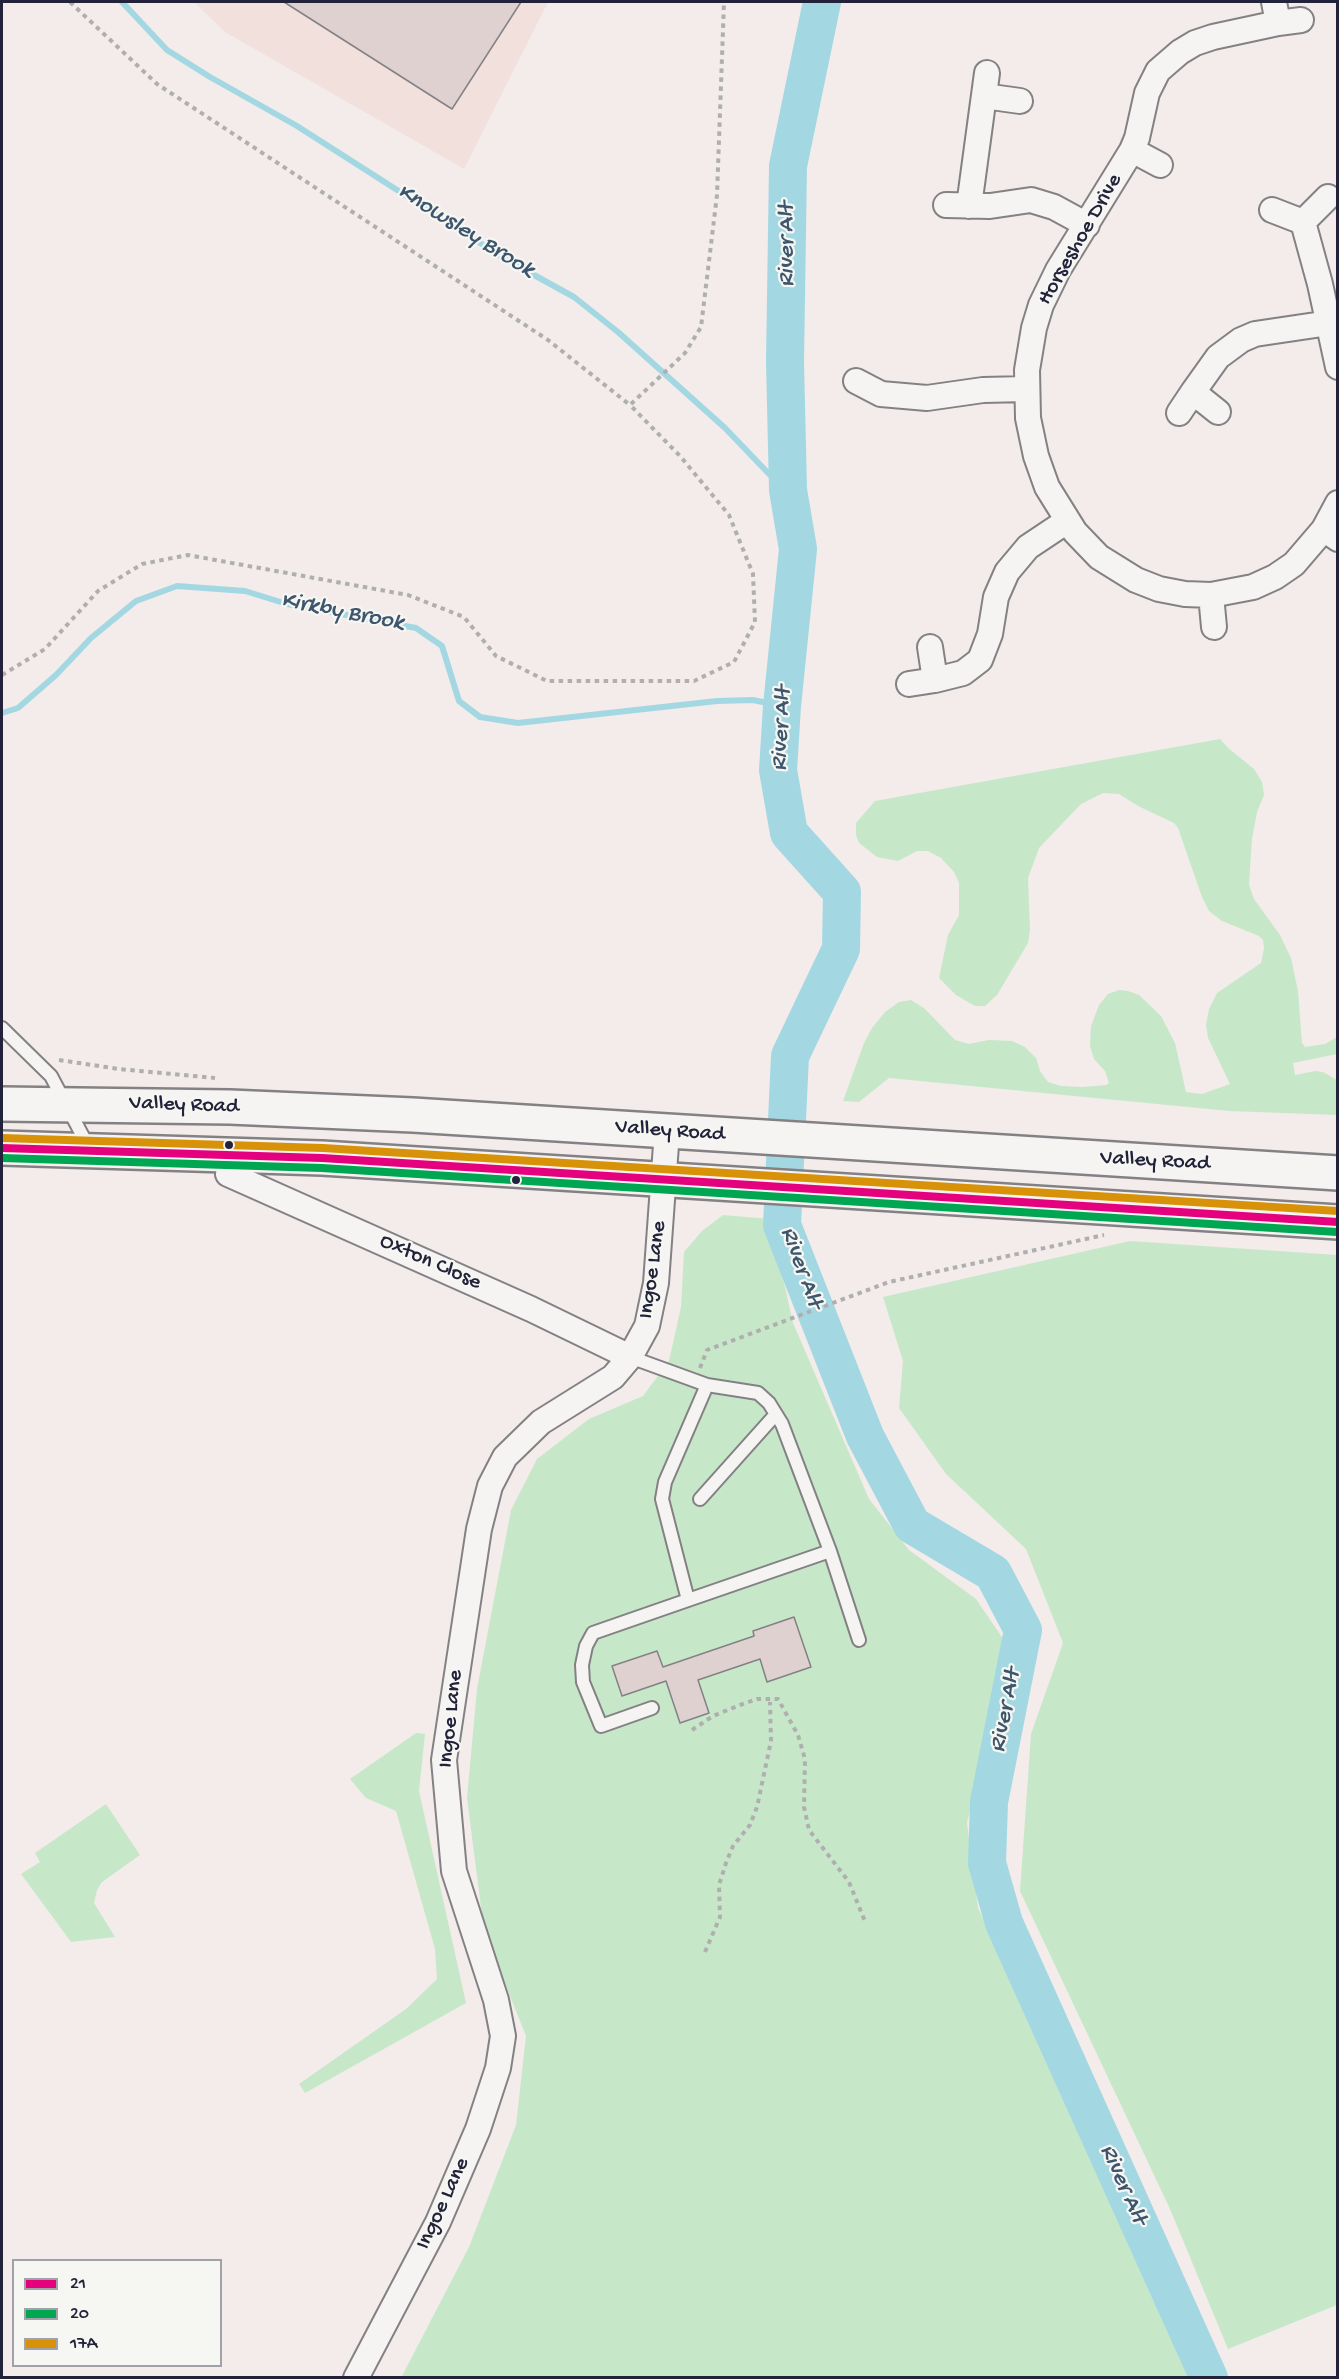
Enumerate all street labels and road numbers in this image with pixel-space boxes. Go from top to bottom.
street label: Horseshoe Drive [1033,170,1129,310]
street label: Valley Road [129,1091,239,1121]
street label: Valley Road [614,1115,726,1149]
street label: Valley Road [1100,1146,1210,1178]
street label: Ingoe Lane [634,1219,674,1321]
street label: Oxton Close [375,1229,485,1297]
street label: Ingoe Lane [434,1669,470,1769]
street label: Ingoe Lane [411,2154,477,2254]

